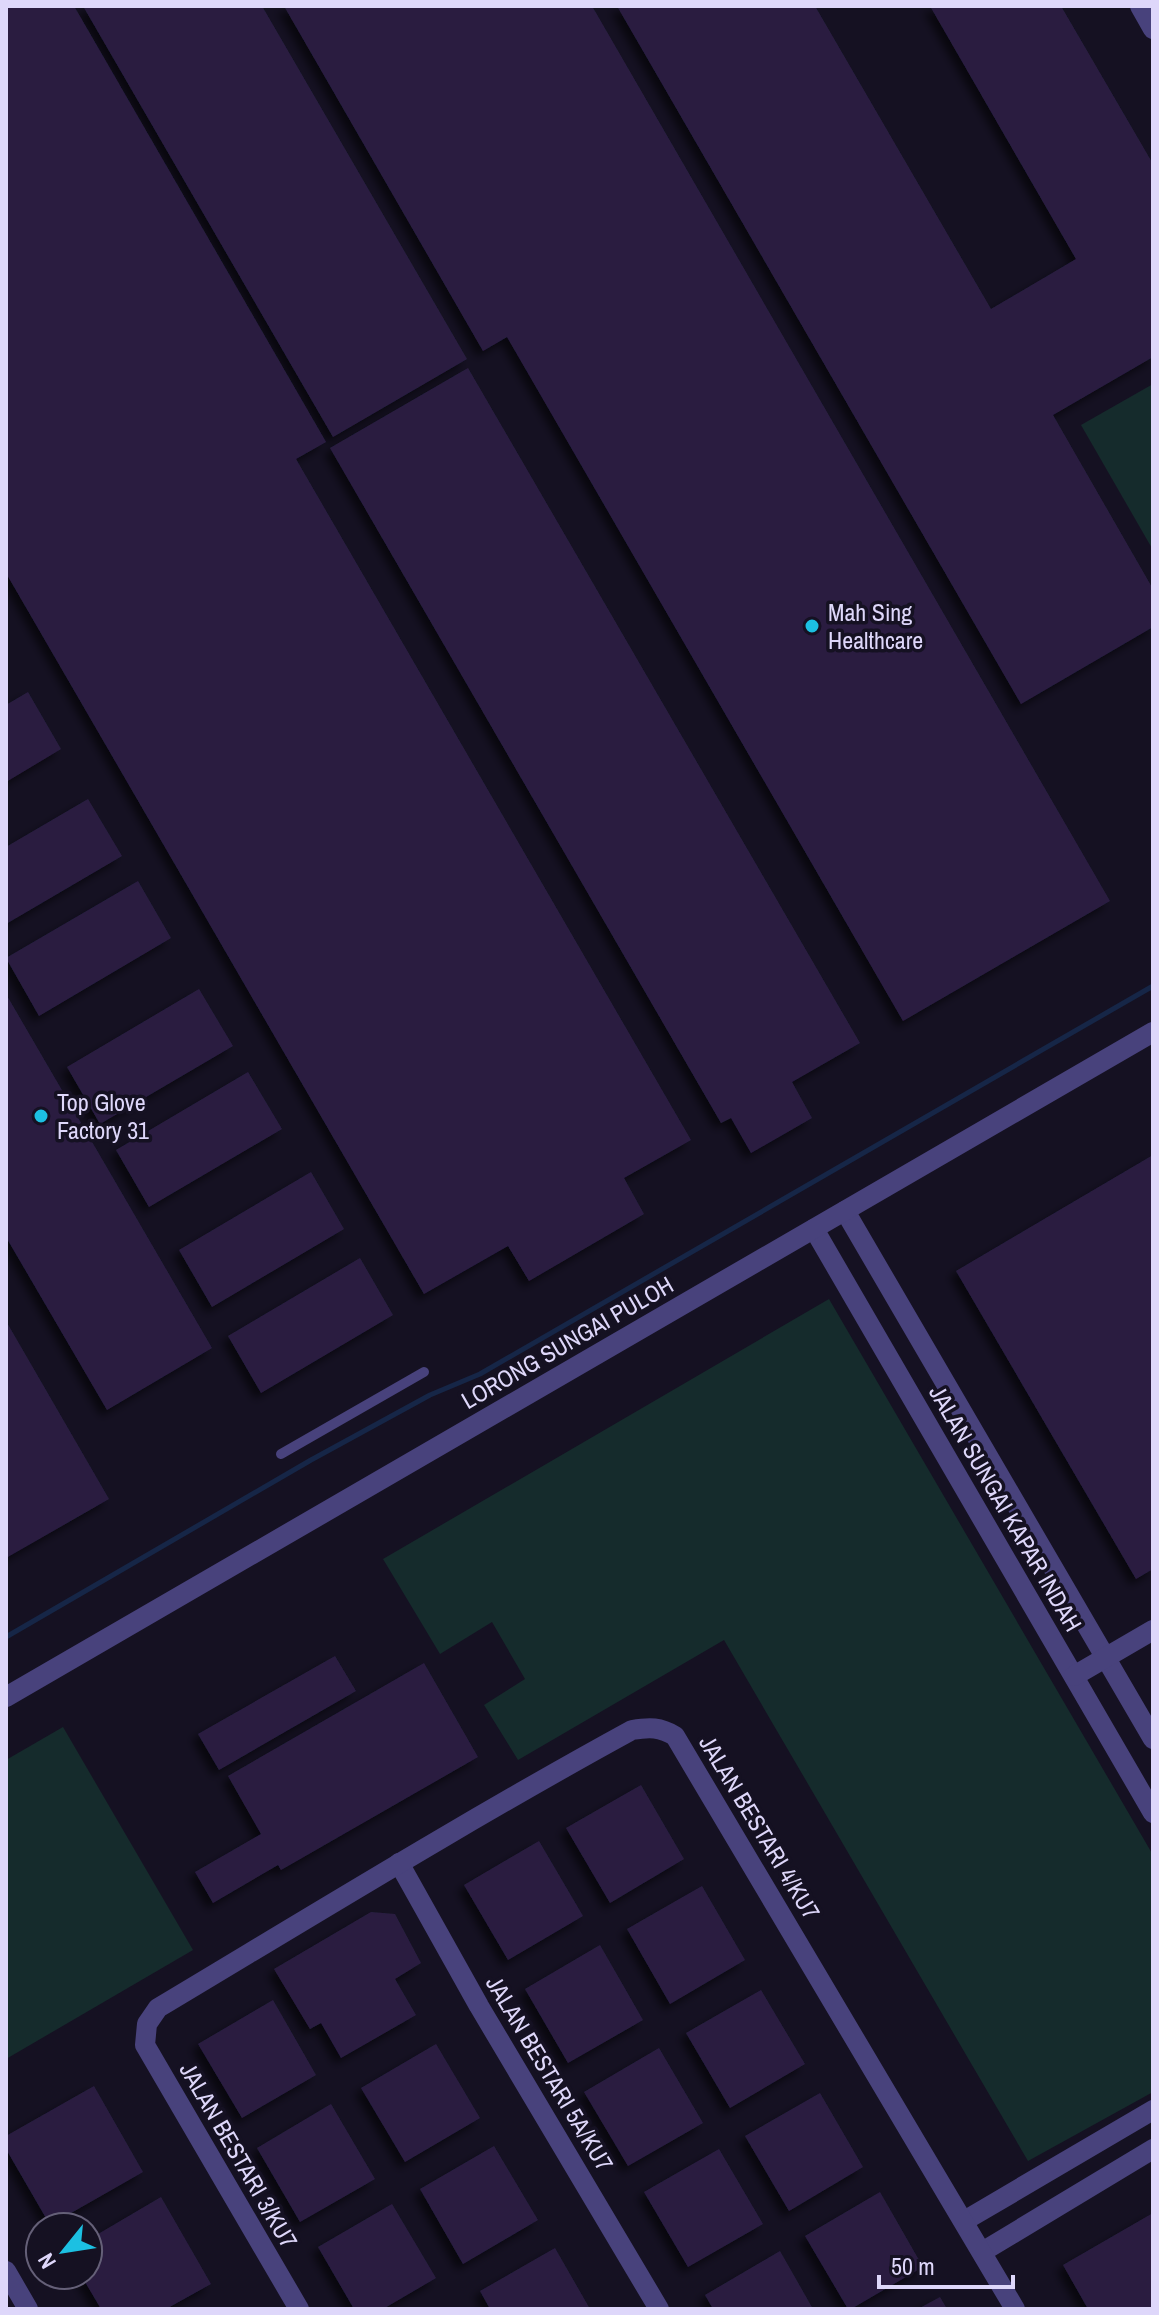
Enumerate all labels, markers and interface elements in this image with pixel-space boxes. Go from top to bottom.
place label: Mah Sing Healthcare [828,596,923,656]
marker: Mah Sing Healthcare [803,617,821,635]
place label: Top Glove Factory 31 [57,1086,149,1146]
marker: Top Glove Factory 31 [32,1107,50,1125]
street label: LORONG SUNGAI PULOH [455,1268,679,1416]
street label: JALAN SUNGAI KAPAR INDAH [922,1379,1090,1637]
street label: JALAN BESTARI 4/KU7 [692,1729,828,1925]
street label: JALAN BESTARI 5A/KU7 [479,1969,621,2177]
street label: JALAN BESTARI 3/KU7 [173,2056,305,2254]
north arrow [24,2211,104,2291]
scale bar [879,2239,1013,2289]
text: N [30,2248,63,2274]
text: 50 m [891,2250,935,2282]

